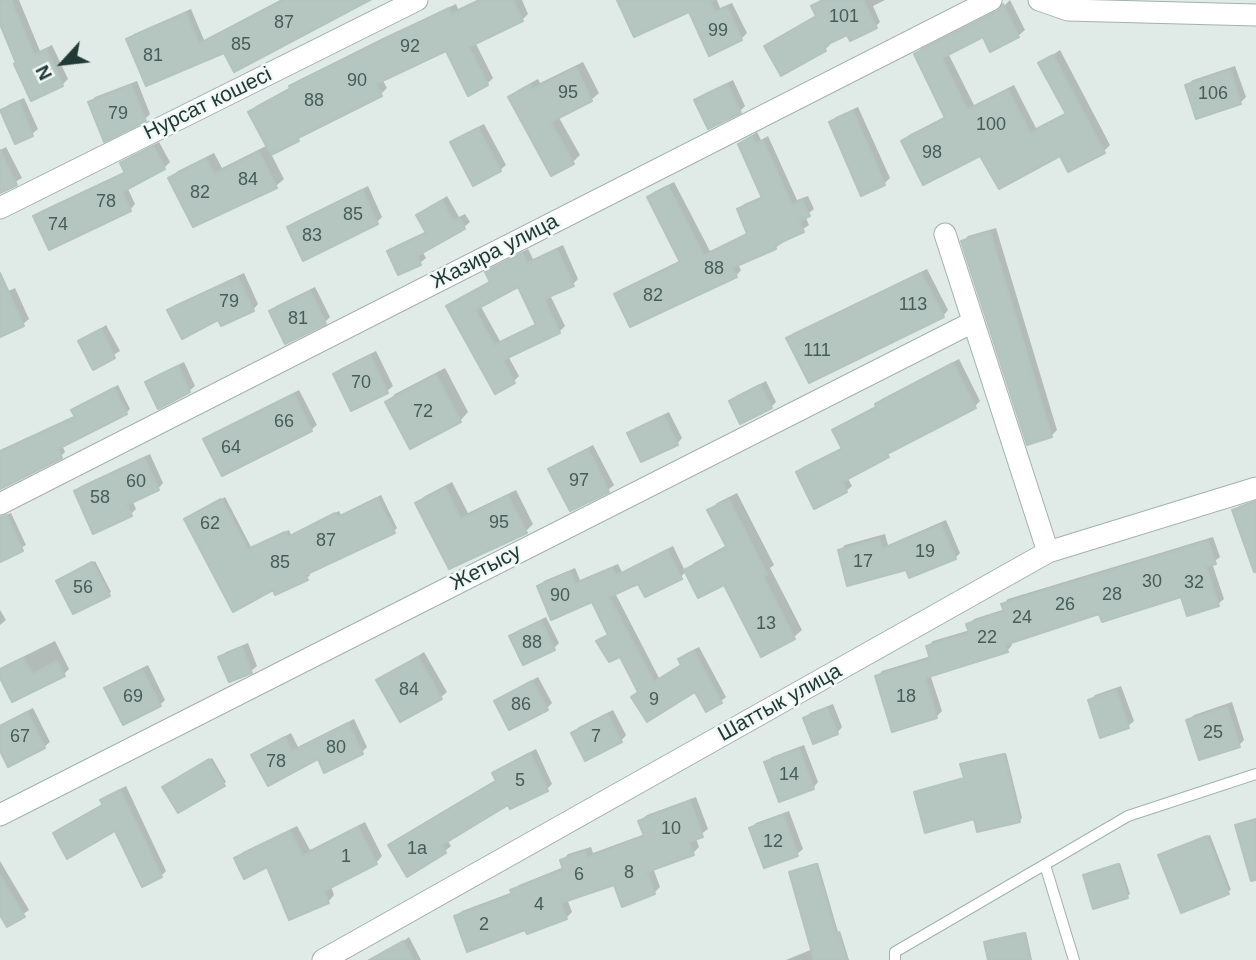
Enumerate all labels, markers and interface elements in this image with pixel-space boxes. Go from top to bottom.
house number: 101 [829,6,859,28]
house number: 87 [274,12,294,34]
house number: 99 [708,20,728,42]
north arrow [28,28,98,98]
house number: 85 [231,34,251,56]
house number: 92 [400,36,420,58]
house number: 81 [143,45,163,67]
text: N [31,62,56,84]
street label: Нурсат кошесi [140,62,276,146]
house number: 90 [347,70,367,92]
house number: 95 [558,82,578,104]
house number: 106 [1198,83,1228,105]
house number: 88 [304,90,324,112]
house number: 79 [108,103,128,125]
house number: 100 [976,114,1006,136]
house number: 98 [922,142,942,164]
house number: 84 [238,169,258,191]
house number: 82 [190,182,210,204]
house number: 78 [96,191,116,213]
house number: 85 [343,204,363,226]
street label: Жазира улица [427,209,563,295]
house number: 74 [48,214,68,236]
house number: 83 [302,225,322,247]
house number: 88 [704,258,724,280]
house number: 82 [643,285,663,307]
house number: 79 [219,291,239,313]
house number: 113 [899,294,927,316]
house number: 81 [288,308,308,330]
house number: 111 [803,340,831,362]
house number: 70 [351,372,371,394]
house number: 72 [413,401,433,423]
house number: 66 [274,411,294,433]
house number: 64 [221,437,241,459]
house number: 97 [569,470,589,492]
house number: 60 [126,471,146,493]
house number: 58 [90,487,110,509]
house number: 95 [489,512,509,534]
house number: 62 [200,513,220,535]
house number: 87 [316,530,336,552]
street label: Жетысу [446,540,526,596]
house number: 19 [915,541,935,563]
house number: 17 [853,551,873,573]
house number: 85 [270,552,290,574]
house number: 30 [1142,571,1162,593]
house number: 32 [1184,572,1204,594]
house number: 56 [73,577,93,599]
house number: 28 [1102,584,1122,606]
house number: 90 [550,585,570,607]
house number: 26 [1055,594,1075,616]
house number: 24 [1012,607,1032,629]
house number: 13 [756,613,776,635]
house number: 22 [977,627,997,649]
house number: 88 [522,632,542,654]
street label: Шаттык улица [714,659,846,747]
house number: 84 [399,679,419,701]
house number: 69 [123,686,143,708]
house number: 18 [896,686,916,708]
house number: 9 [649,689,659,711]
house number: 86 [511,694,531,716]
house number: 25 [1203,722,1223,744]
house number: 67 [10,726,30,748]
house number: 7 [591,726,601,748]
house number: 80 [326,737,346,759]
house number: 78 [266,751,286,773]
house number: 14 [779,764,799,786]
house number: 5 [515,770,525,792]
house number: 10 [661,818,681,840]
house number: 12 [763,831,783,853]
house number: 1а [407,838,427,860]
house number: 1 [341,846,351,868]
house number: 8 [624,862,634,884]
house number: 6 [574,864,584,886]
house number: 4 [534,894,544,916]
house number: 2 [479,914,489,936]

